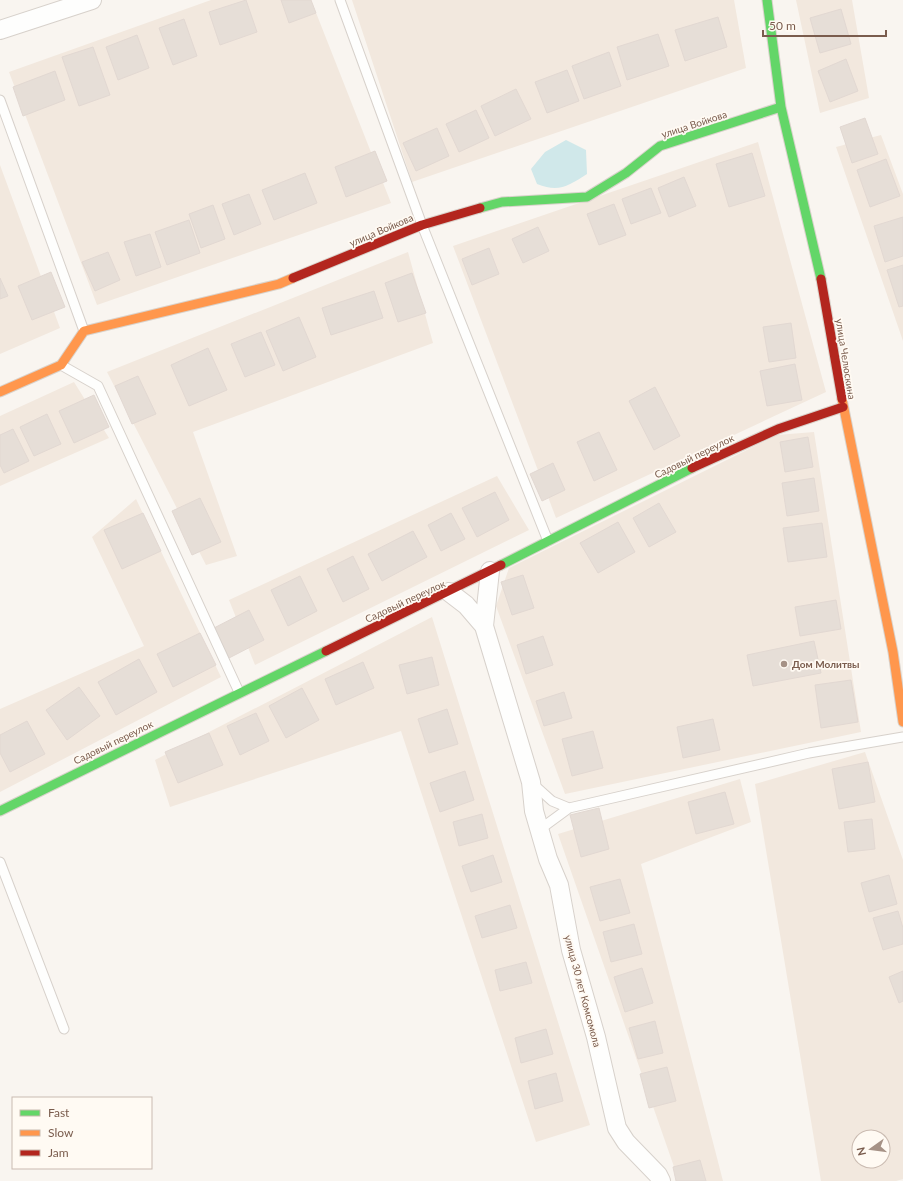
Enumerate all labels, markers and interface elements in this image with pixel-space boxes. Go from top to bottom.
scale bar [763,12,886,38]
text: 50 m [769,18,796,33]
street label: улица Войкова [660,108,728,140]
street label: улица Войкова [347,211,415,249]
street label: улица Челюскина [834,318,858,400]
street label: Садовый переулок [652,431,736,480]
street label: Садовый переулок [363,577,448,625]
place label: Дом Молитвы [792,658,859,670]
marker: Дом Молитвы [779,659,789,669]
street label: Садовый переулок [71,717,155,766]
street label: улица 30 лет Комсомола [562,934,604,1048]
legend [12,1097,152,1169]
text: Fast [48,1105,70,1120]
text: Slow [48,1125,74,1140]
north arrow [851,1129,891,1169]
text: Jam [48,1145,69,1160]
text: N [853,1146,868,1157]

